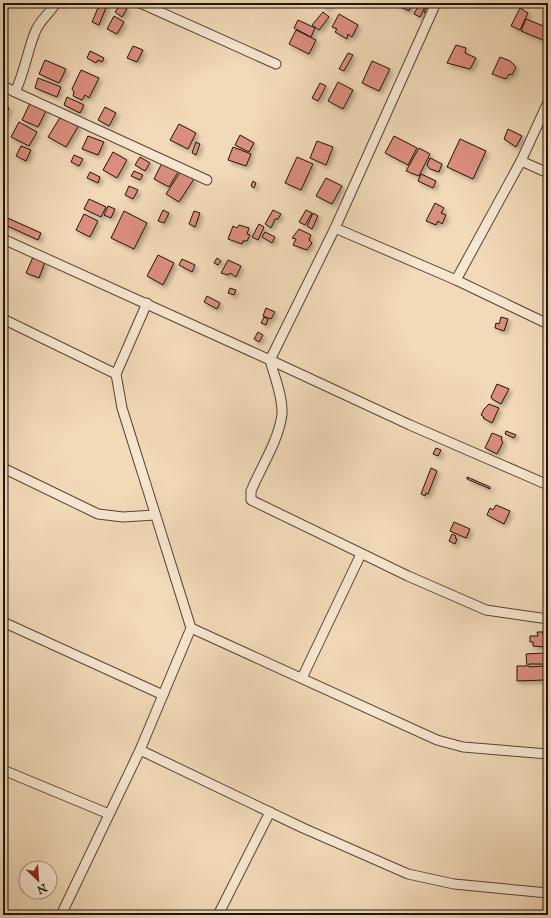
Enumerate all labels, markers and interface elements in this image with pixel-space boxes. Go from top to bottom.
north arrow [18,860,58,900]
text: N [34,879,50,897]

